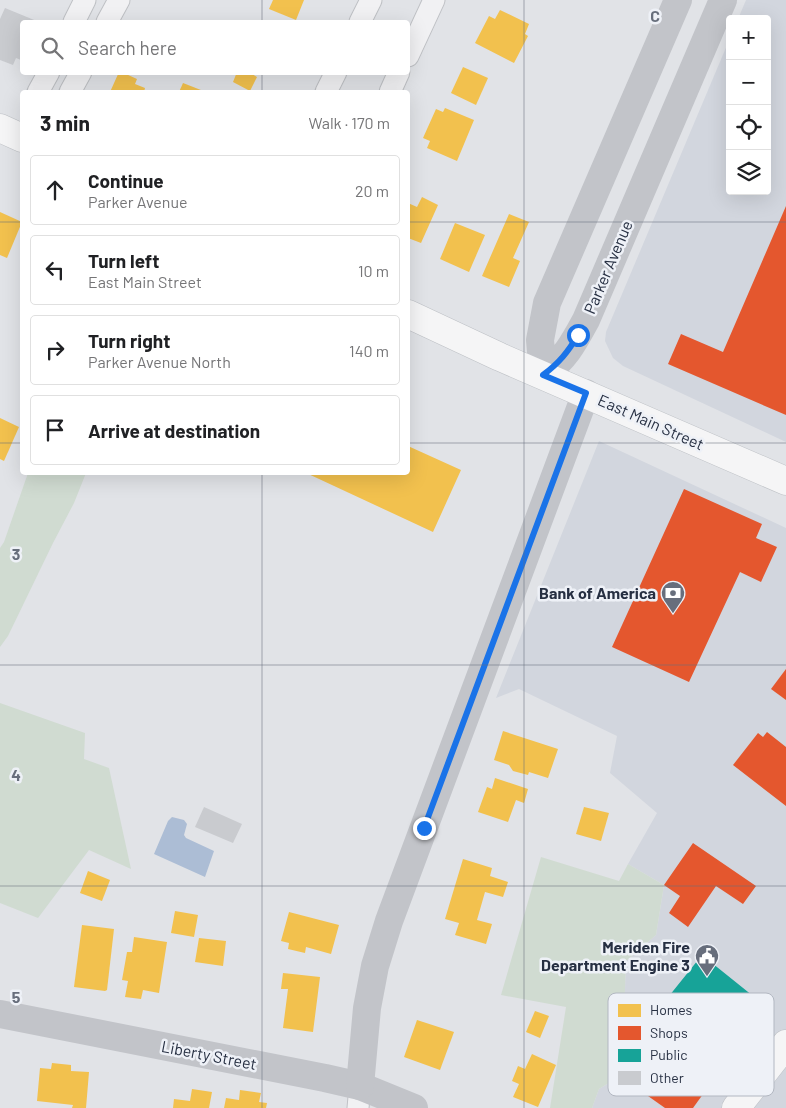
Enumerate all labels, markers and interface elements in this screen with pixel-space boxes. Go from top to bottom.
text: C [650,6,660,25]
map controls [726,15,771,195]
button: + [726,15,771,60]
search box [20,20,410,75]
icon: search [38,34,66,62]
text: Search here [78,36,177,59]
button: − [726,60,771,105]
button: locate [726,105,771,150]
text: 3 min [40,110,90,135]
text: Walk · 170 m [308,113,390,132]
button: layers [726,150,771,195]
text: Continue [88,169,164,192]
icon: ahead [41,176,69,204]
text: 20 m [355,181,389,200]
text: Parker Avenue [88,192,188,211]
street label: Parker Avenue [579,217,636,316]
text: Turn left [88,249,159,272]
icon: left [41,256,69,284]
text: 10 m [358,261,389,280]
text: East Main Street [88,272,202,291]
route start [567,324,590,347]
text: Turn right [88,329,170,352]
icon: right [41,336,69,364]
text: 140 m [349,341,389,360]
text: Parker Avenue North [88,352,231,371]
street label: East Main Street [595,390,707,453]
icon: arrive [41,416,69,444]
text: Arrive at destination [88,419,260,442]
text: 3 [12,544,20,563]
bank icon: Bank of America [660,580,686,614]
place label: Bank of America [539,583,656,602]
text: 4 [11,765,21,784]
route end [413,817,436,840]
place label: Meriden Fire Department Engine 3 [541,937,690,974]
public building icon: Meriden Fire Department Engine 3 [694,943,720,977]
text: 5 [12,987,21,1006]
legend [608,993,774,1096]
text: Homes [650,1001,693,1018]
text: Shops [650,1024,688,1041]
street label: Liberty Street [160,1036,258,1073]
text: Public [650,1046,688,1063]
text: Other [650,1069,684,1086]

